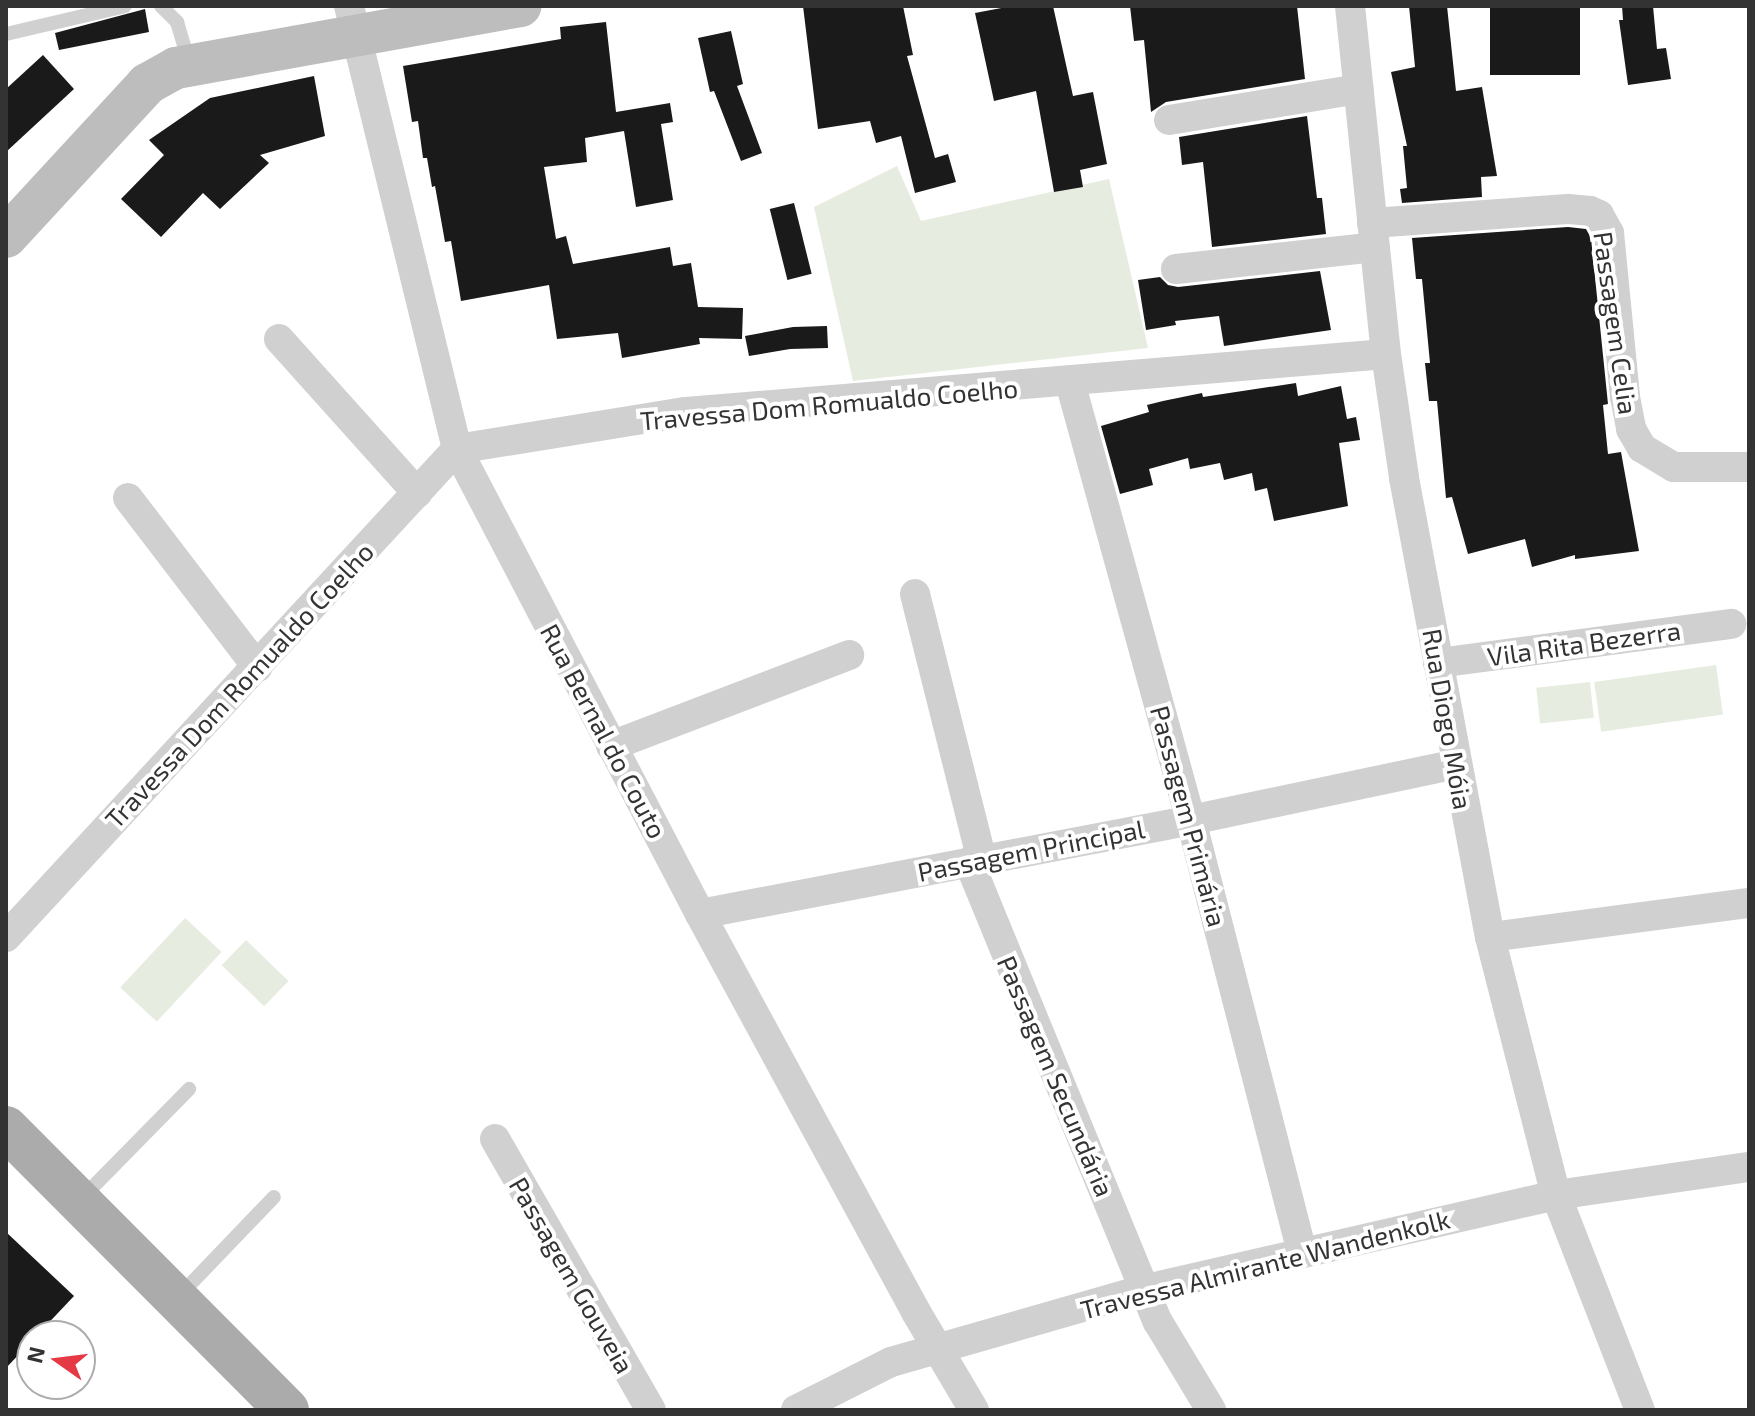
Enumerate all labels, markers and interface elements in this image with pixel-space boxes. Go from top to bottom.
street label: Passagem Celia [1588,230,1644,416]
street label: Travessa Dom Romualdo Coelho [639,372,1019,436]
street label: Travessa Dom Romualdo Coelho [98,536,380,834]
street label: Vila Rita Bezerra [1485,614,1683,672]
street label: Rua Bernal do Couto [534,618,674,844]
street label: Rua Diogo Móia [1417,626,1479,812]
street label: Passagem Primária [1144,702,1234,930]
street label: Passagem Principal [915,813,1147,887]
street label: Passagem Secundária [991,951,1121,1201]
street label: Passagem Gouveia [503,1171,641,1379]
street label: Travessa Almirante Wandenkolk [1077,1203,1453,1325]
north arrow [16,1320,96,1400]
text: N [20,1344,49,1366]

